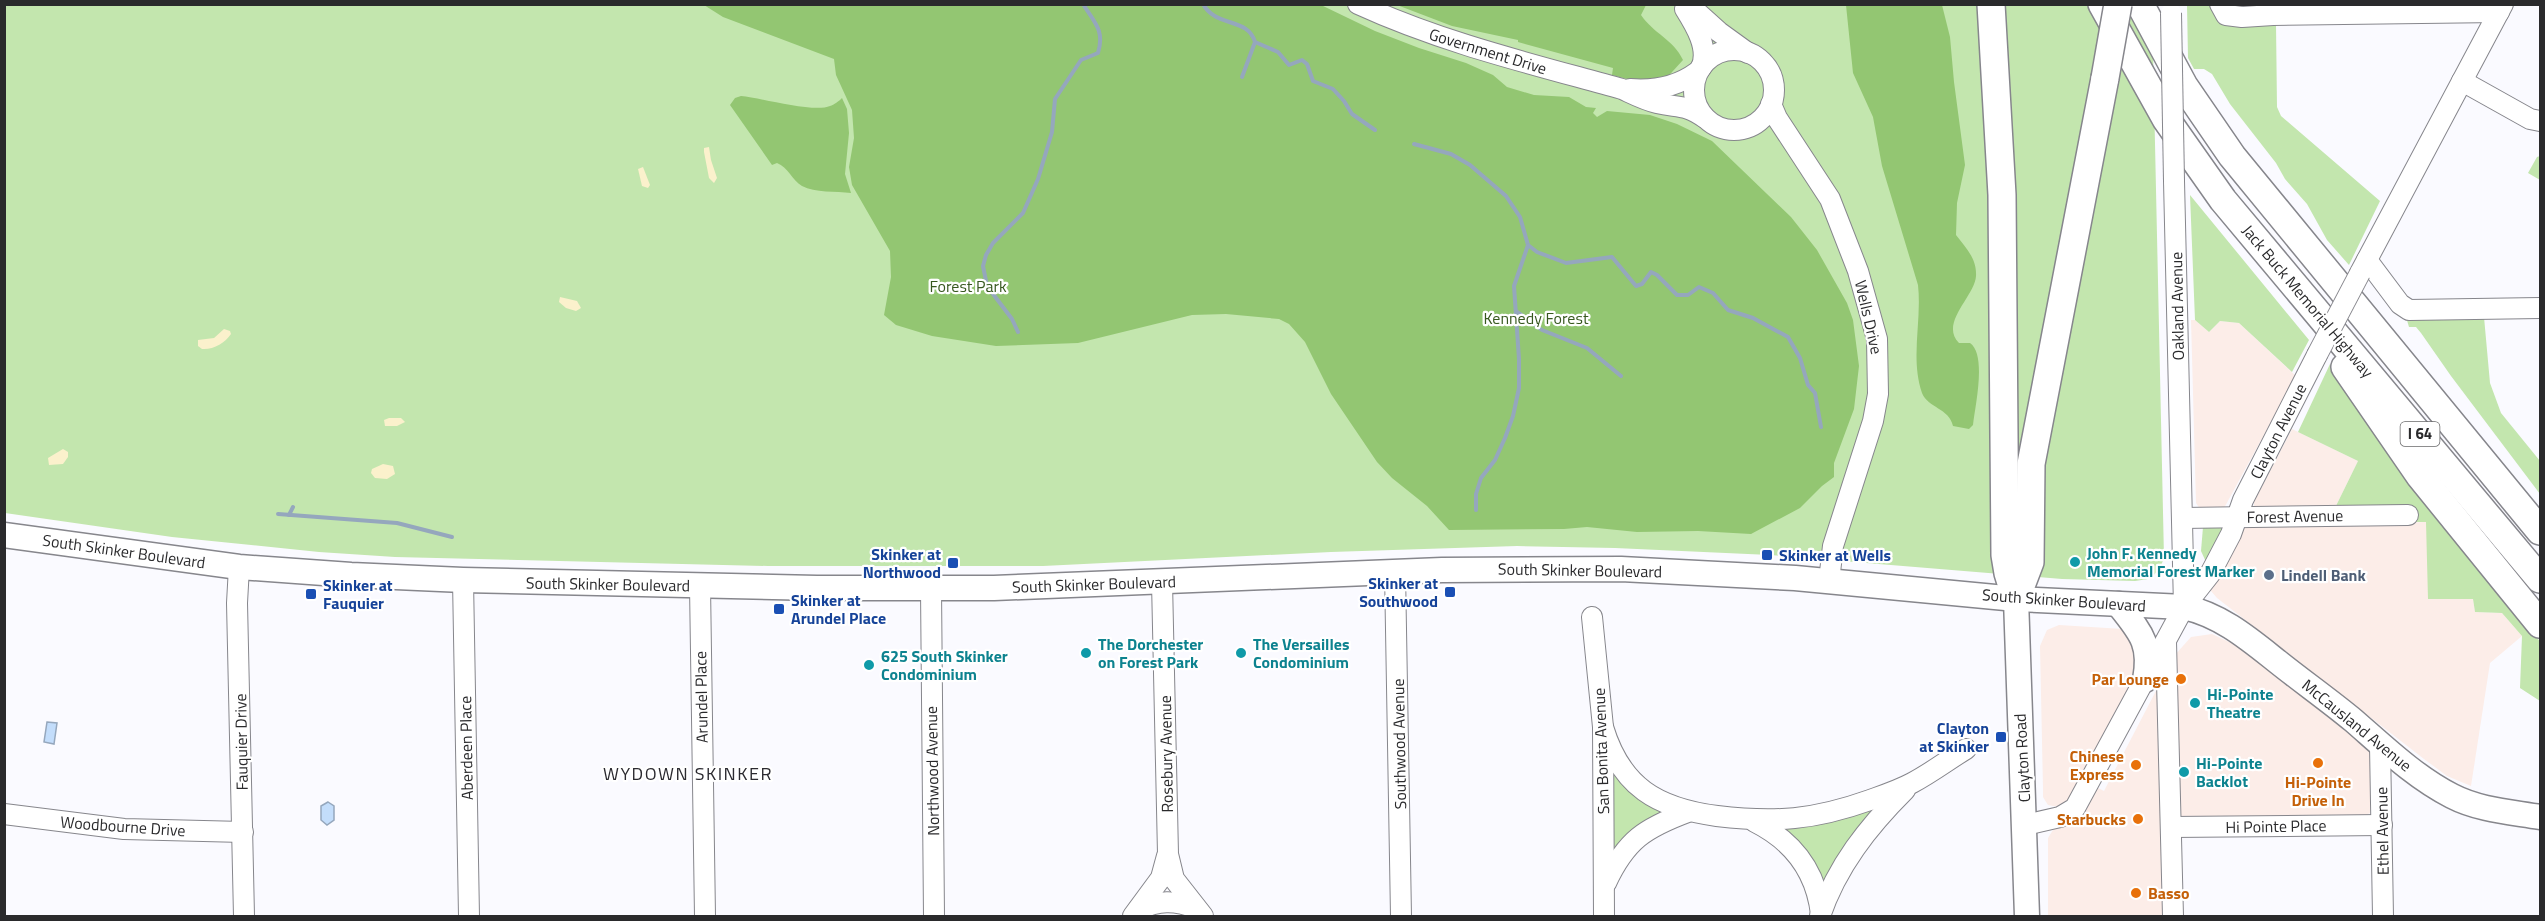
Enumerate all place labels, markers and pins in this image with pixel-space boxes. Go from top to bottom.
place label: John F. Kennedy Memorial Forest Marker [2087,541,2255,583]
place label: Skinker at Northwood [863,542,941,584]
place label: Skinker at Wells [1779,543,1891,567]
marker: Skinker at Wells [1760,548,1774,562]
marker: John F. Kennedy Memorial Forest Marker [2068,555,2082,569]
marker: Skinker at Northwood [946,556,960,570]
place label: Lindell Bank [2281,563,2366,587]
marker: Lindell Bank [2262,568,2276,582]
place label: Skinker at Southwood [1359,571,1438,613]
place label: Skinker at Fauquier [323,573,393,615]
marker: Skinker at Southwood [1443,585,1457,599]
marker: Skinker at Fauquier [304,587,318,601]
place label: Skinker at Arundel Place [791,588,886,630]
marker: Skinker at Arundel Place [772,602,786,616]
place label: The Dorchester on Forest Park [1098,632,1203,674]
place label: The Versailles Condominium [1253,632,1349,674]
place label: 625 South Skinker Condominium [881,644,1008,686]
marker: The Dorchester on Forest Park [1079,646,1093,660]
marker: The Versailles Condominium [1234,646,1248,660]
marker: 625 South Skinker Condominium [862,658,876,672]
place label: Par Lounge [2092,667,2169,691]
marker: Par Lounge [2174,672,2188,686]
place label: Hi-Pointe Theatre [2207,682,2273,724]
marker: Hi-Pointe Theatre [2188,696,2202,710]
place label: Clayton at Skinker [1919,716,1989,758]
marker: Clayton at Skinker [1994,730,2008,744]
place label: Chinese Express [2070,744,2124,786]
place label: Hi-Pointe Backlot [2196,751,2262,793]
marker: Hi-Pointe Drive In [2311,756,2325,770]
marker: Chinese Express [2129,758,2143,772]
marker: Hi-Pointe Backlot [2177,765,2191,779]
place label: Hi-Pointe Drive In [2285,770,2351,812]
place label: Starbucks [2057,807,2126,831]
marker: Starbucks [2131,812,2145,826]
place label: Basso [2148,881,2190,905]
marker: Basso [2129,886,2143,900]

